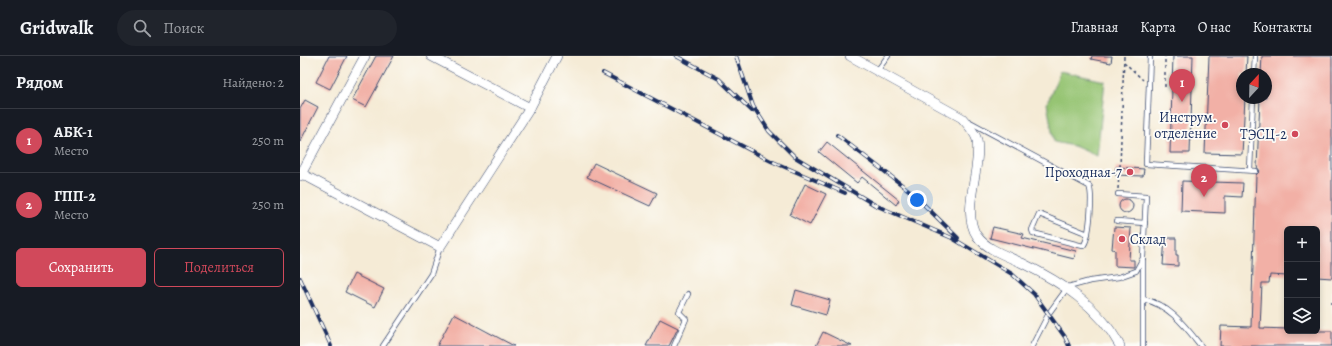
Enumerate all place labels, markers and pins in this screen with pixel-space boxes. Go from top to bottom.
pin: 1 [1169,69,1195,102]
place label: Инструм. отделение [1154,108,1217,143]
marker: Инструм. отделение [1220,120,1230,130]
place label: ТЭСЦ-2 [1240,125,1287,144]
marker: ТЭСЦ-2 [1290,129,1300,139]
place label: Проходная-7 [1045,163,1122,182]
pin: 2 [1191,164,1217,197]
marker: Проходная-7 [1125,167,1135,177]
place label: Склад [1130,230,1166,249]
marker: Склад [1117,234,1127,244]

